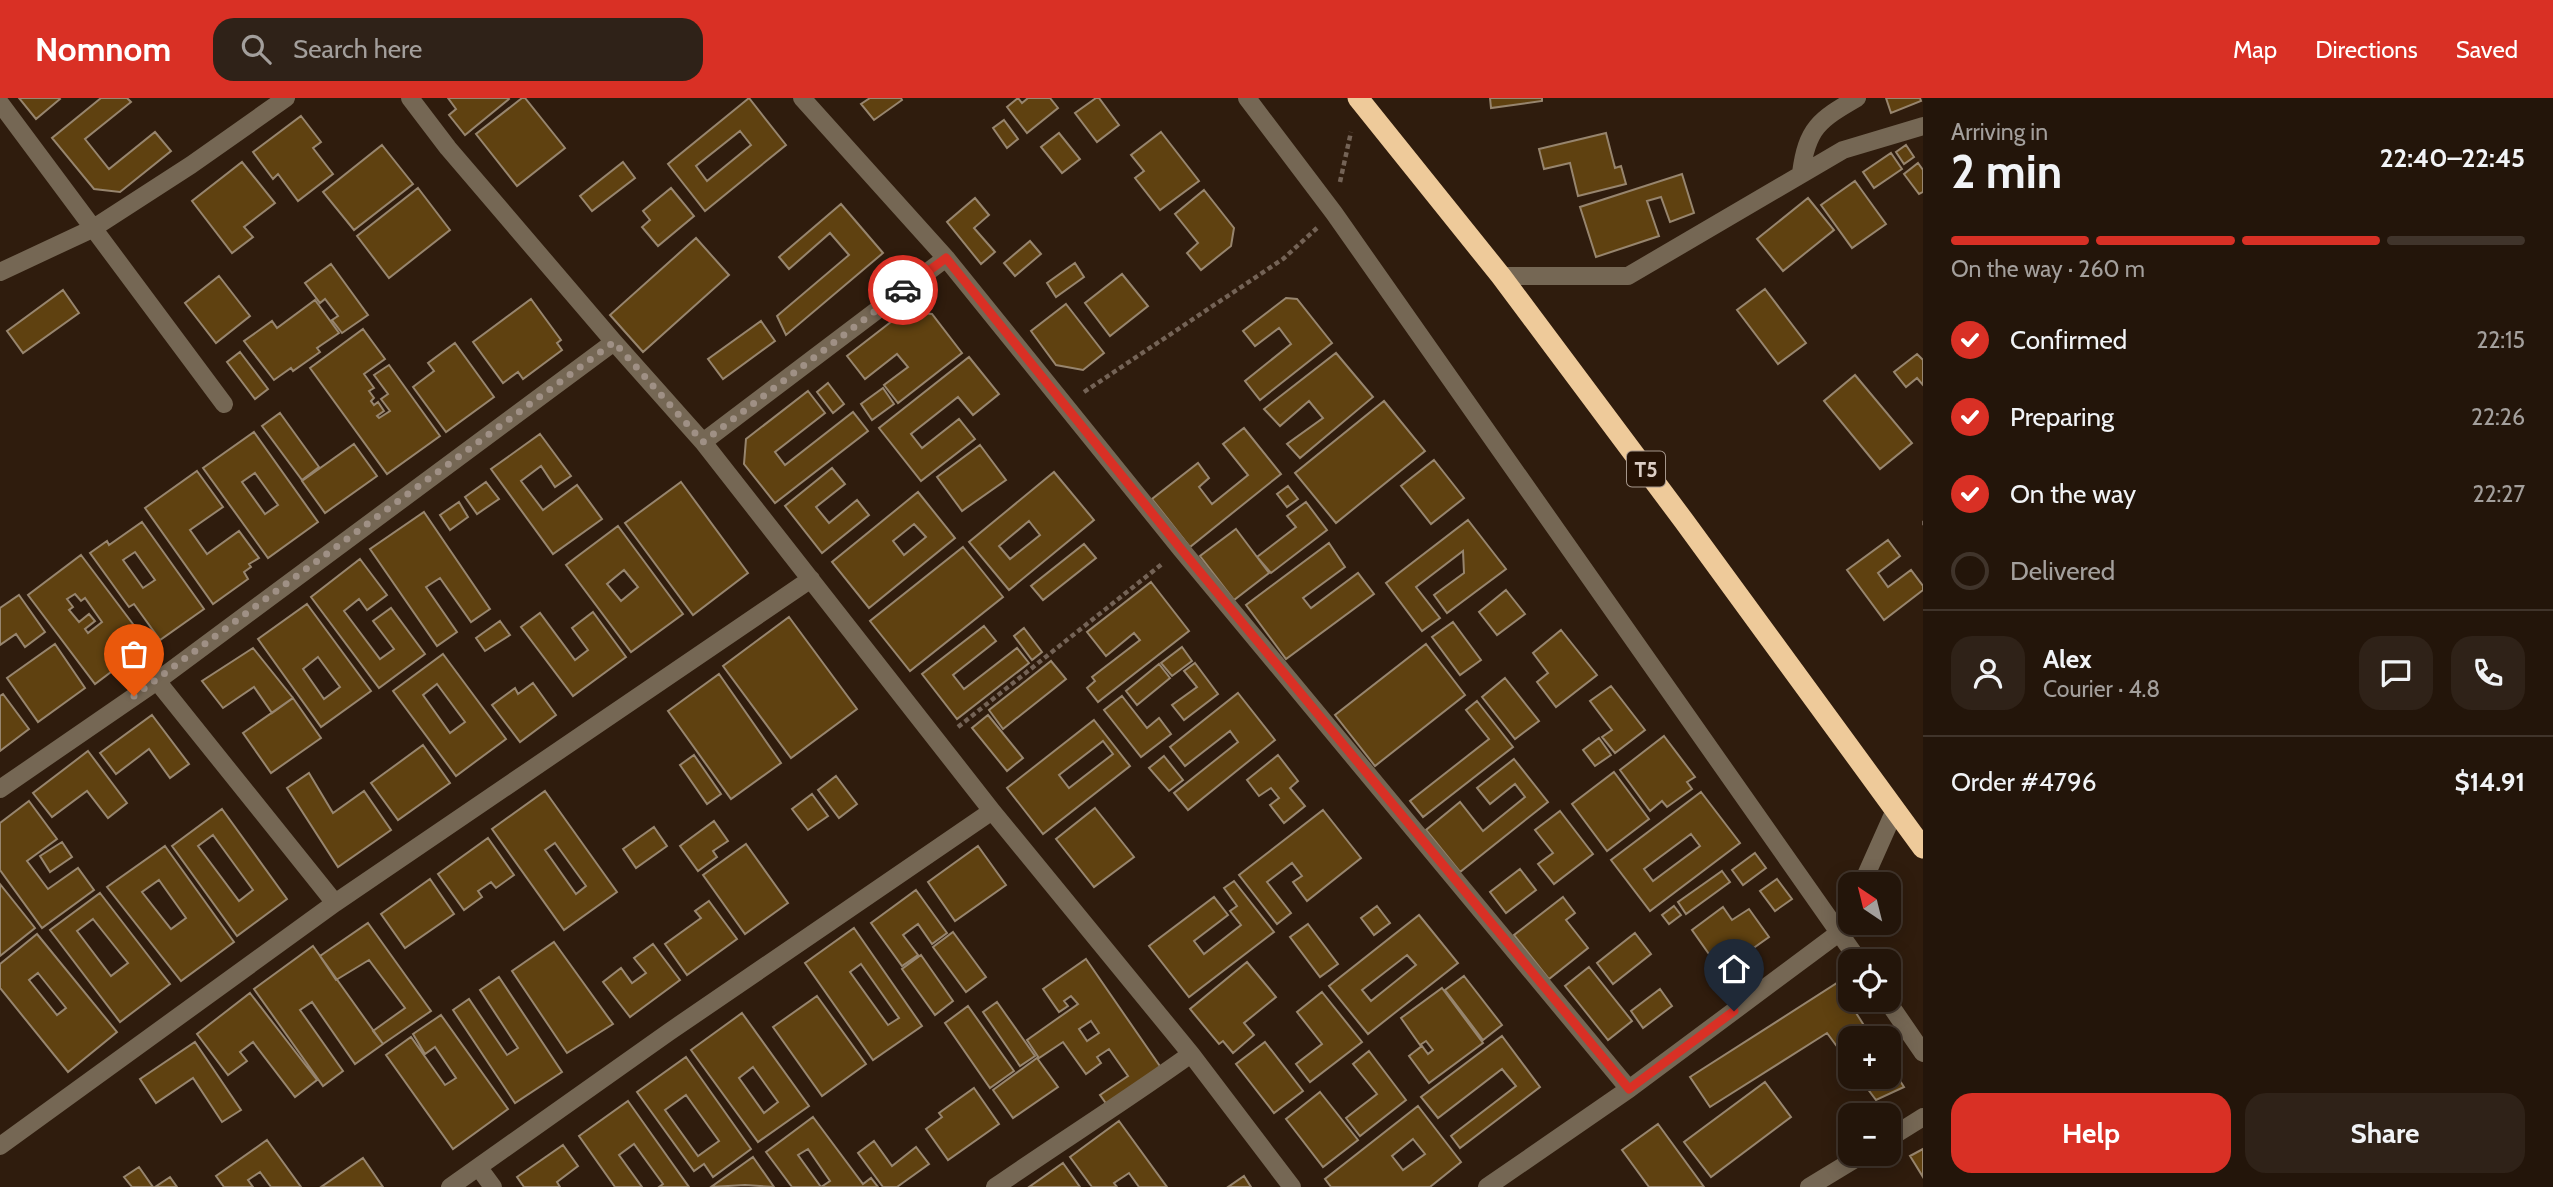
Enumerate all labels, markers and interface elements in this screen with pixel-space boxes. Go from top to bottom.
search box [213,18,703,81]
text: Nomnom [35,29,171,69]
icon: search [237,30,275,68]
text: Search here [293,33,422,65]
text: Map [2233,35,2277,64]
text: Directions [2315,35,2418,64]
text: Saved [2456,35,2518,64]
text: Arriving in [1951,118,2048,146]
text: 22:40–22:45 [2380,142,2525,174]
text: 2 min [1951,144,2062,200]
courier [868,255,938,325]
text: On the way · 260 m [1951,255,2145,283]
icon: car [884,271,922,309]
icon: check [1951,321,1989,359]
text: Confirmed [2010,324,2127,356]
text: 22:15 [2476,326,2525,354]
icon: check [1951,398,1989,436]
text: Preparing [2010,401,2114,433]
text: 22:26 [2471,403,2525,431]
road number: T5 [1627,452,1665,486]
icon: check [1951,475,1989,513]
text: On the way [2010,478,2136,510]
text: 22:27 [2472,480,2525,508]
text: Delivered [2010,555,2115,587]
pin [104,624,164,696]
icon: bag [115,635,153,673]
button: person [1951,636,2025,710]
button: chat [2359,636,2433,710]
button: phone [2451,636,2525,710]
text: Alex [2043,643,2092,675]
text: Courier · 4.8 [2043,675,2160,703]
text: Order #4796 [1951,766,2096,798]
text: $14.91 [2455,766,2525,798]
north arrow [1838,872,1900,934]
map controls [1838,872,1901,1166]
pin [1704,939,1764,1011]
button: locate [1838,949,1901,1012]
icon: home [1715,950,1753,988]
button: + [1838,1026,1901,1089]
button: Help [1951,1093,2231,1173]
button: Share [2245,1093,2525,1173]
button: − [1838,1103,1901,1166]

